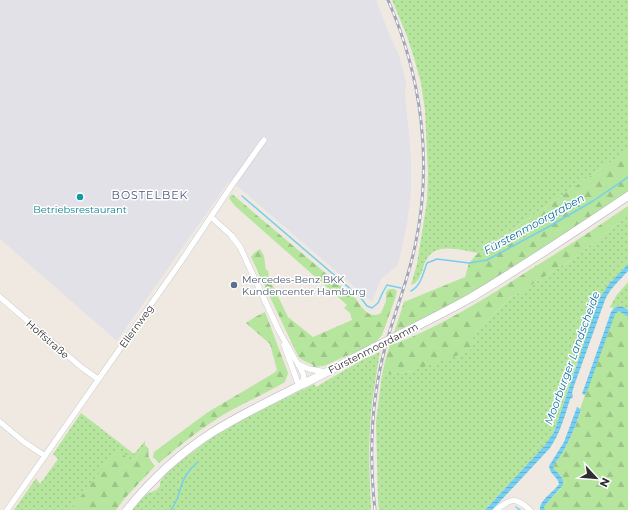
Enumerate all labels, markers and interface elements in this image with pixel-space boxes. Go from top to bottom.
district label: BOSTELBEK [112,188,188,202]
water label: Fürstenmoorgraben [481,191,587,257]
marker: Betriebsrestaurant [75,192,85,202]
place label: Betriebsrestaurant [33,203,127,216]
place label: Mercedes-Benz BKK Kundencenter Hamburg [242,273,366,298]
marker: Mercedes-Benz BKK Kundencenter Hamburg [229,280,239,290]
water label: Moorburger Landscheide [541,289,603,426]
street label: Ellernweg [116,302,156,350]
street label: Hoffstraße [24,317,72,361]
street label: Fürstenmoordamm [326,320,420,377]
north arrow [576,458,616,498]
text: N [597,475,613,489]

